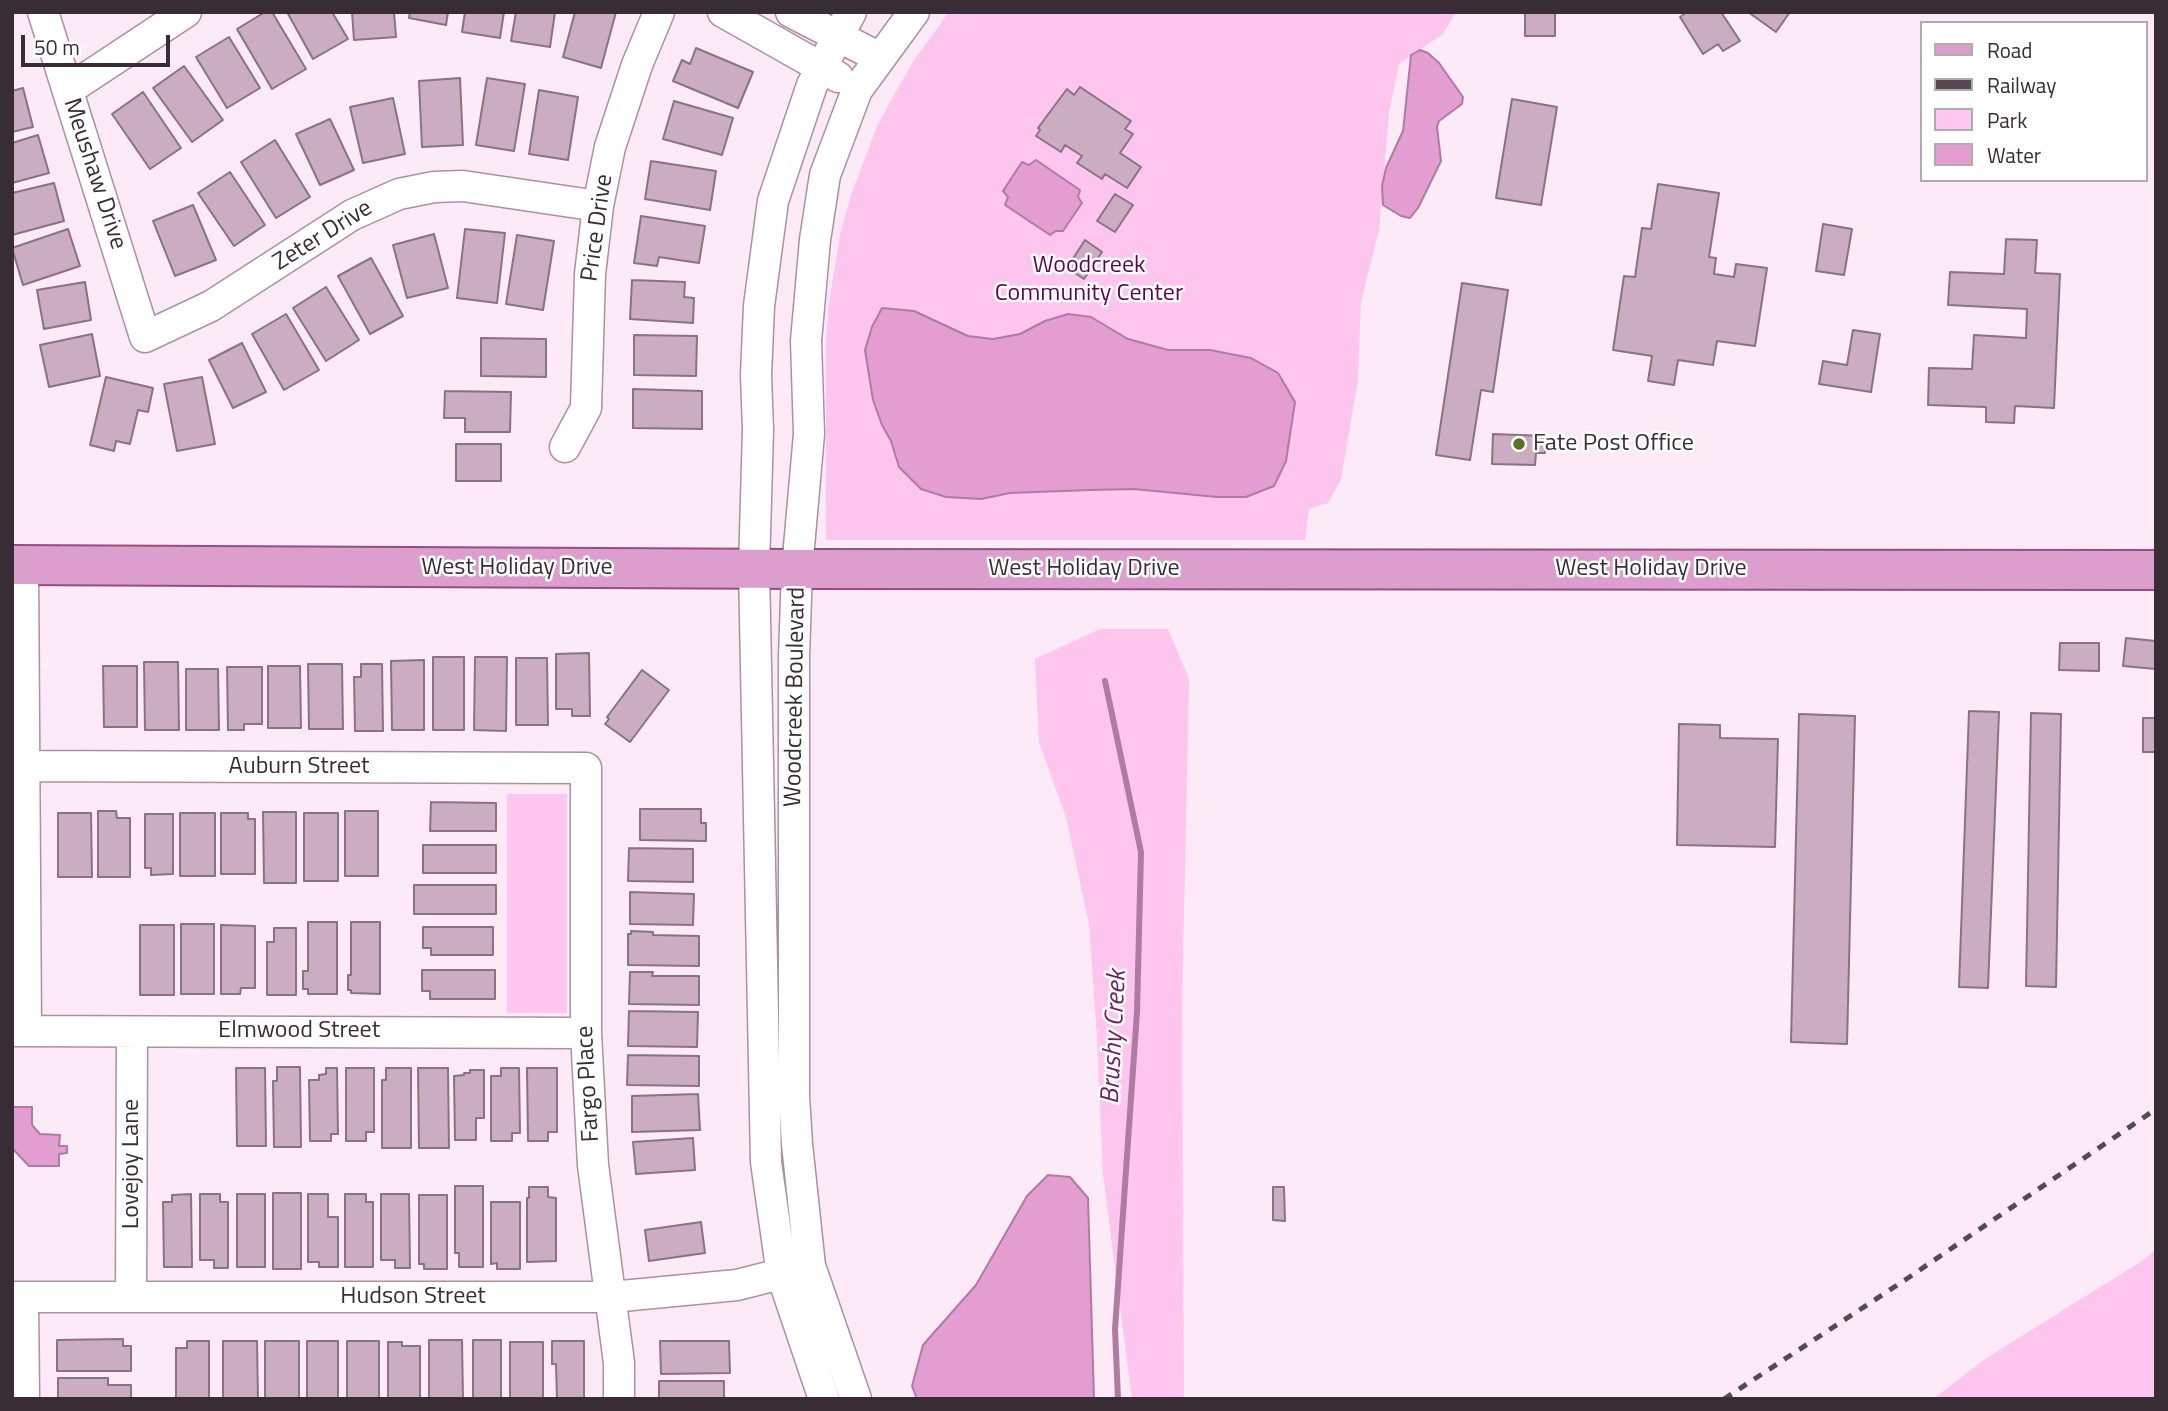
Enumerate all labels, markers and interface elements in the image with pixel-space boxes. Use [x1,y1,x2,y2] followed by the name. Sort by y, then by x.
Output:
[24,21,173,65] scale bar
[1920,21,2147,182] legend
[34,31,80,63] text: 50 m
[1987,34,2032,66] text: Road
[1987,69,2056,101] text: Railway
[56,95,132,253] street label: Meushaw Drive
[1987,104,2027,136] text: Park
[1987,139,2041,171] text: Water
[576,173,620,283] street label: Price Drive
[268,194,378,278] street label: Zeter Drive
[995,252,1183,308] park label: Woodcreek Community Center
[1533,430,1694,458] place label: Fate Post Office
[1511,436,1527,452] marker: Fate Post Office
[421,554,613,582] street label: West Holiday Drive
[988,555,1180,583] street label: West Holiday Drive
[1555,555,1747,583] street label: West Holiday Drive
[780,587,812,807] street label: Woodcreek Boulevard
[229,753,369,781] street label: Auburn Street
[1096,969,1134,1105] water label: Brushy Creek
[218,1017,380,1045] street label: Elmwood Street
[572,1025,606,1143] street label: Fargo Place
[118,1099,146,1229] street label: Lovejoy Lane
[340,1283,486,1311] street label: Hudson Street

